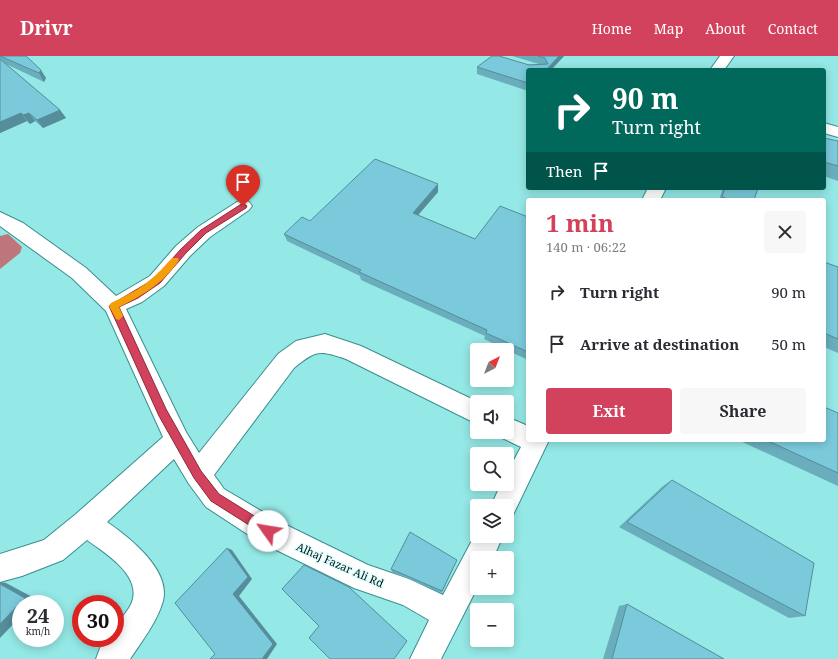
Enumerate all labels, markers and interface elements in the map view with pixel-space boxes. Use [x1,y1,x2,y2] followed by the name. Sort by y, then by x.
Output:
[20,15,73,41] text: Drivr
[592,19,632,38] text: Home
[654,19,683,38] text: Map
[705,19,746,38] text: About
[768,19,818,38] text: Contact
[612,79,679,117] text: 90 m
[546,84,598,136] icon: right
[612,115,701,139] text: Turn right
[590,160,612,182] icon: arrive
[546,161,582,181] text: Then
[226,165,260,206] pin
[232,171,254,193] icon: arrive
[546,206,614,239] text: 1 min
[764,211,806,253] button: close
[546,238,626,256] text: 140 m · 06:22
[546,281,568,303] icon: right
[580,282,659,302] text: Turn right
[771,282,806,302] text: 90 m
[546,333,568,355] icon: arrive
[580,334,739,354] text: Arrive at destination
[771,334,806,354] text: 50 m
[470,343,514,387] north arrow
[470,343,514,647] map controls
[546,388,672,434] button: Exit
[680,388,806,434] button: Share
[470,395,514,439] button: sound
[470,447,514,491] button: search
[470,499,514,543] button: layers
[247,510,289,552] position arrow
[294,539,386,591] street label: Alhaj Fazar Ali Rd
[470,551,514,595] button: +
[72,595,124,647] speed limit sign: 30
[27,602,49,629] text: 24
[470,603,514,647] button: −
[26,624,50,638] text: km/h

